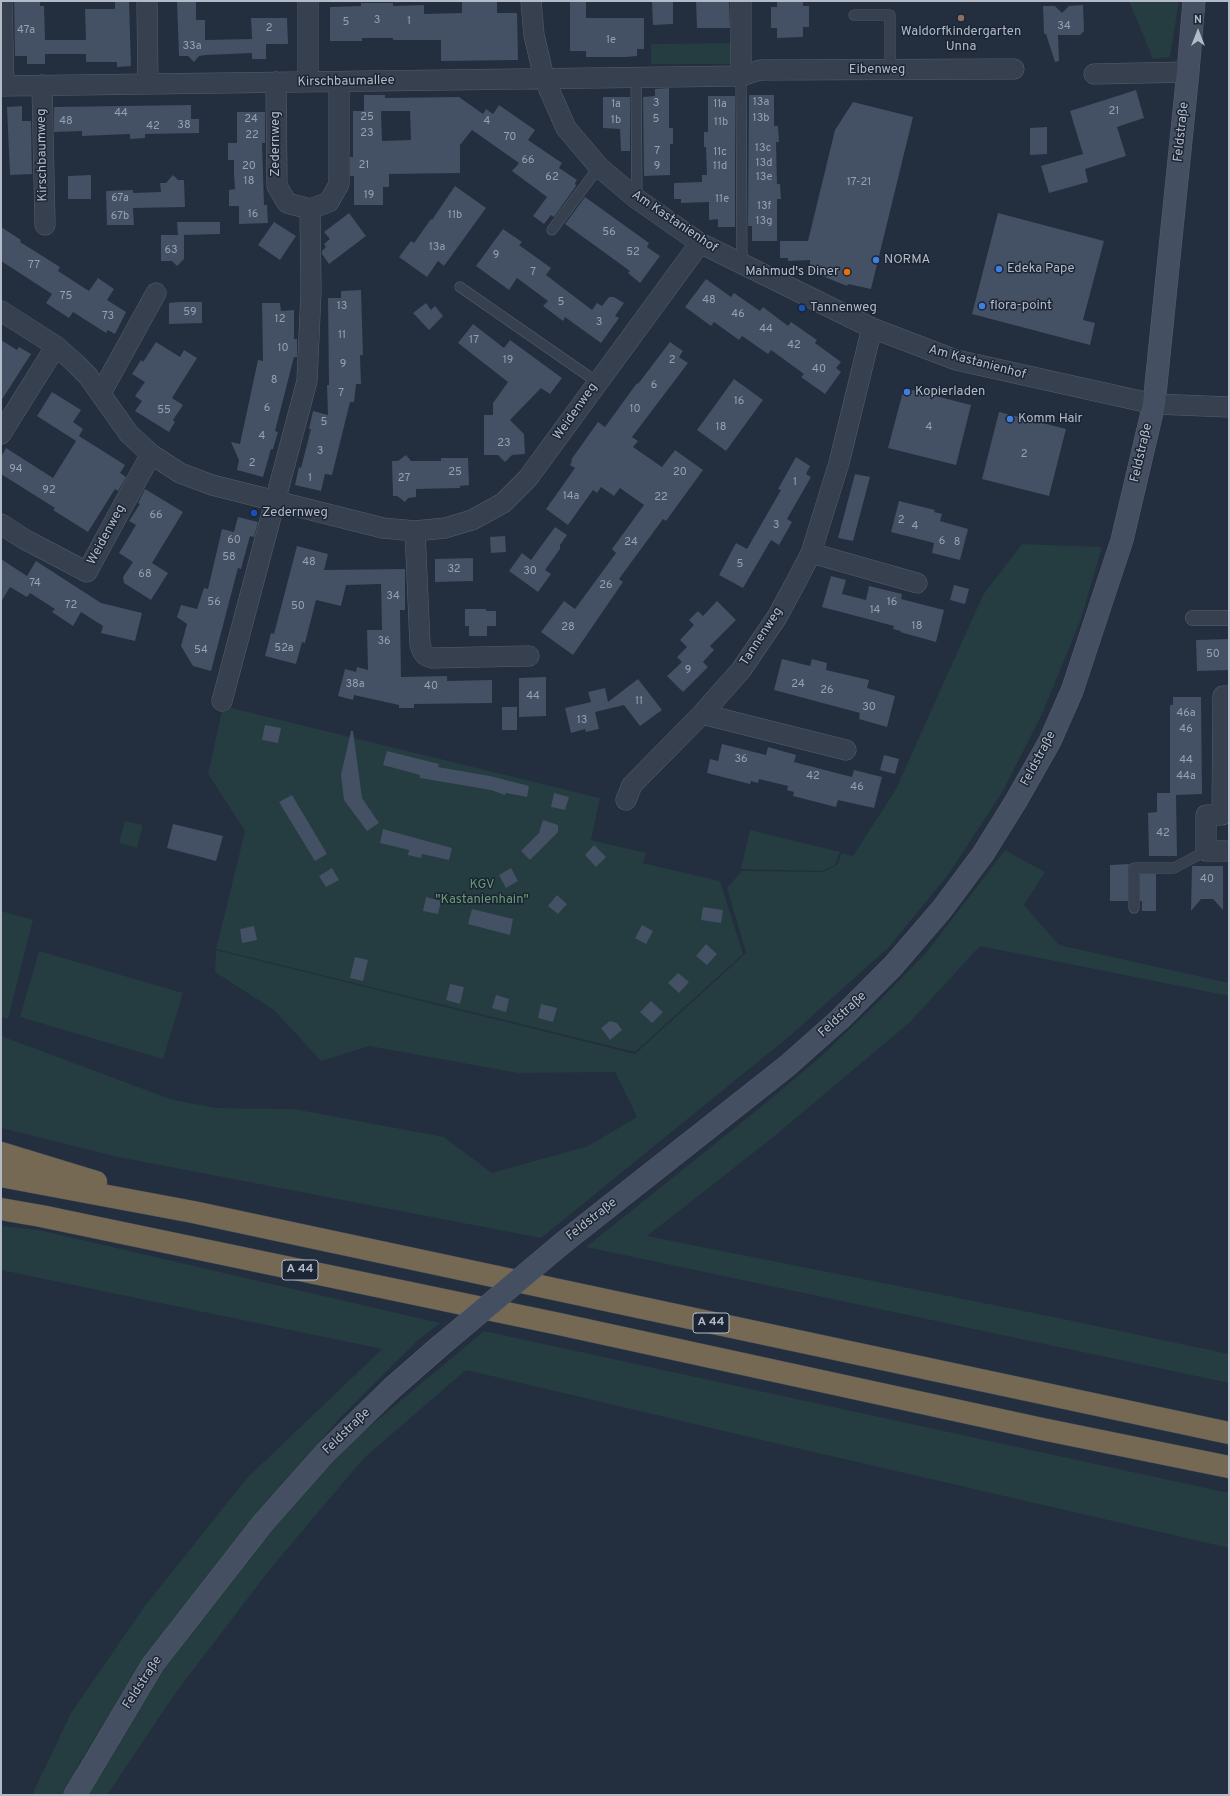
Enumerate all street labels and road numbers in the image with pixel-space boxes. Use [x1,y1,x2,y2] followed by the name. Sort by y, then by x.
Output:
[849,62,905,78] street label: Eibenweg
[297,73,395,91] street label: Kirschbaumallee
[1171,101,1193,163] street label: Feldstraße
[34,108,52,202] street label: Kirschbaumweg
[268,111,284,177] street label: Zedernweg
[628,188,720,256] street label: Am Kastanienhof
[927,343,1027,383] street label: Am Kastanienhof
[551,380,601,444] street label: Weidenweg
[1128,422,1156,484] street label: Feldstraße
[85,502,129,568] street label: Weidenweg
[737,605,787,669] street label: Tannenweg
[1018,729,1060,789] street label: Feldstraße
[816,989,870,1041] street label: Feldstraße
[564,1195,620,1245] street label: Feldstraße
[282,1260,318,1280] road number: A 44
[693,1313,729,1333] road number: A 44
[320,1406,374,1458] street label: Feldstraße
[120,1654,166,1712] street label: Feldstraße

